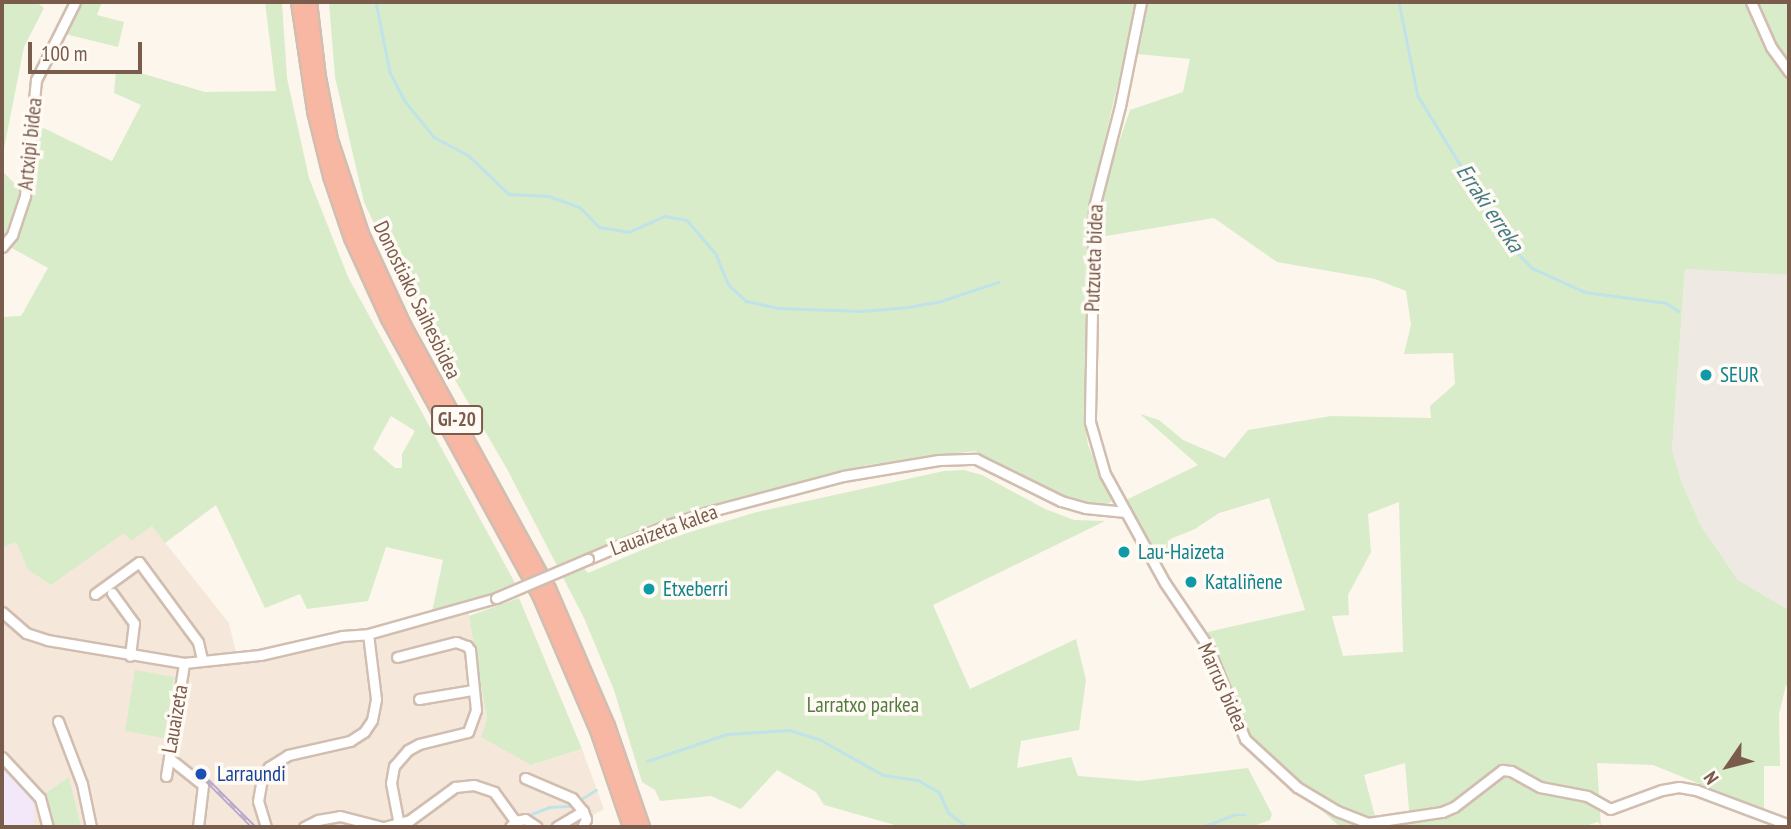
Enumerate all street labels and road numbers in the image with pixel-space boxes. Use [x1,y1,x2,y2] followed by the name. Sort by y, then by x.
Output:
[13,96,47,192] street label: Artxipi bidea
[1080,204,1108,312] street label: Putzueta bidea
[368,217,466,383] street label: Donostiako Saihesbidea
[431,404,483,436] road number: GI-20
[607,499,721,561] street label: Lauaizeta kalea
[1192,639,1254,735] street label: Marrus bidea
[157,683,193,755] street label: Lauaizeta

